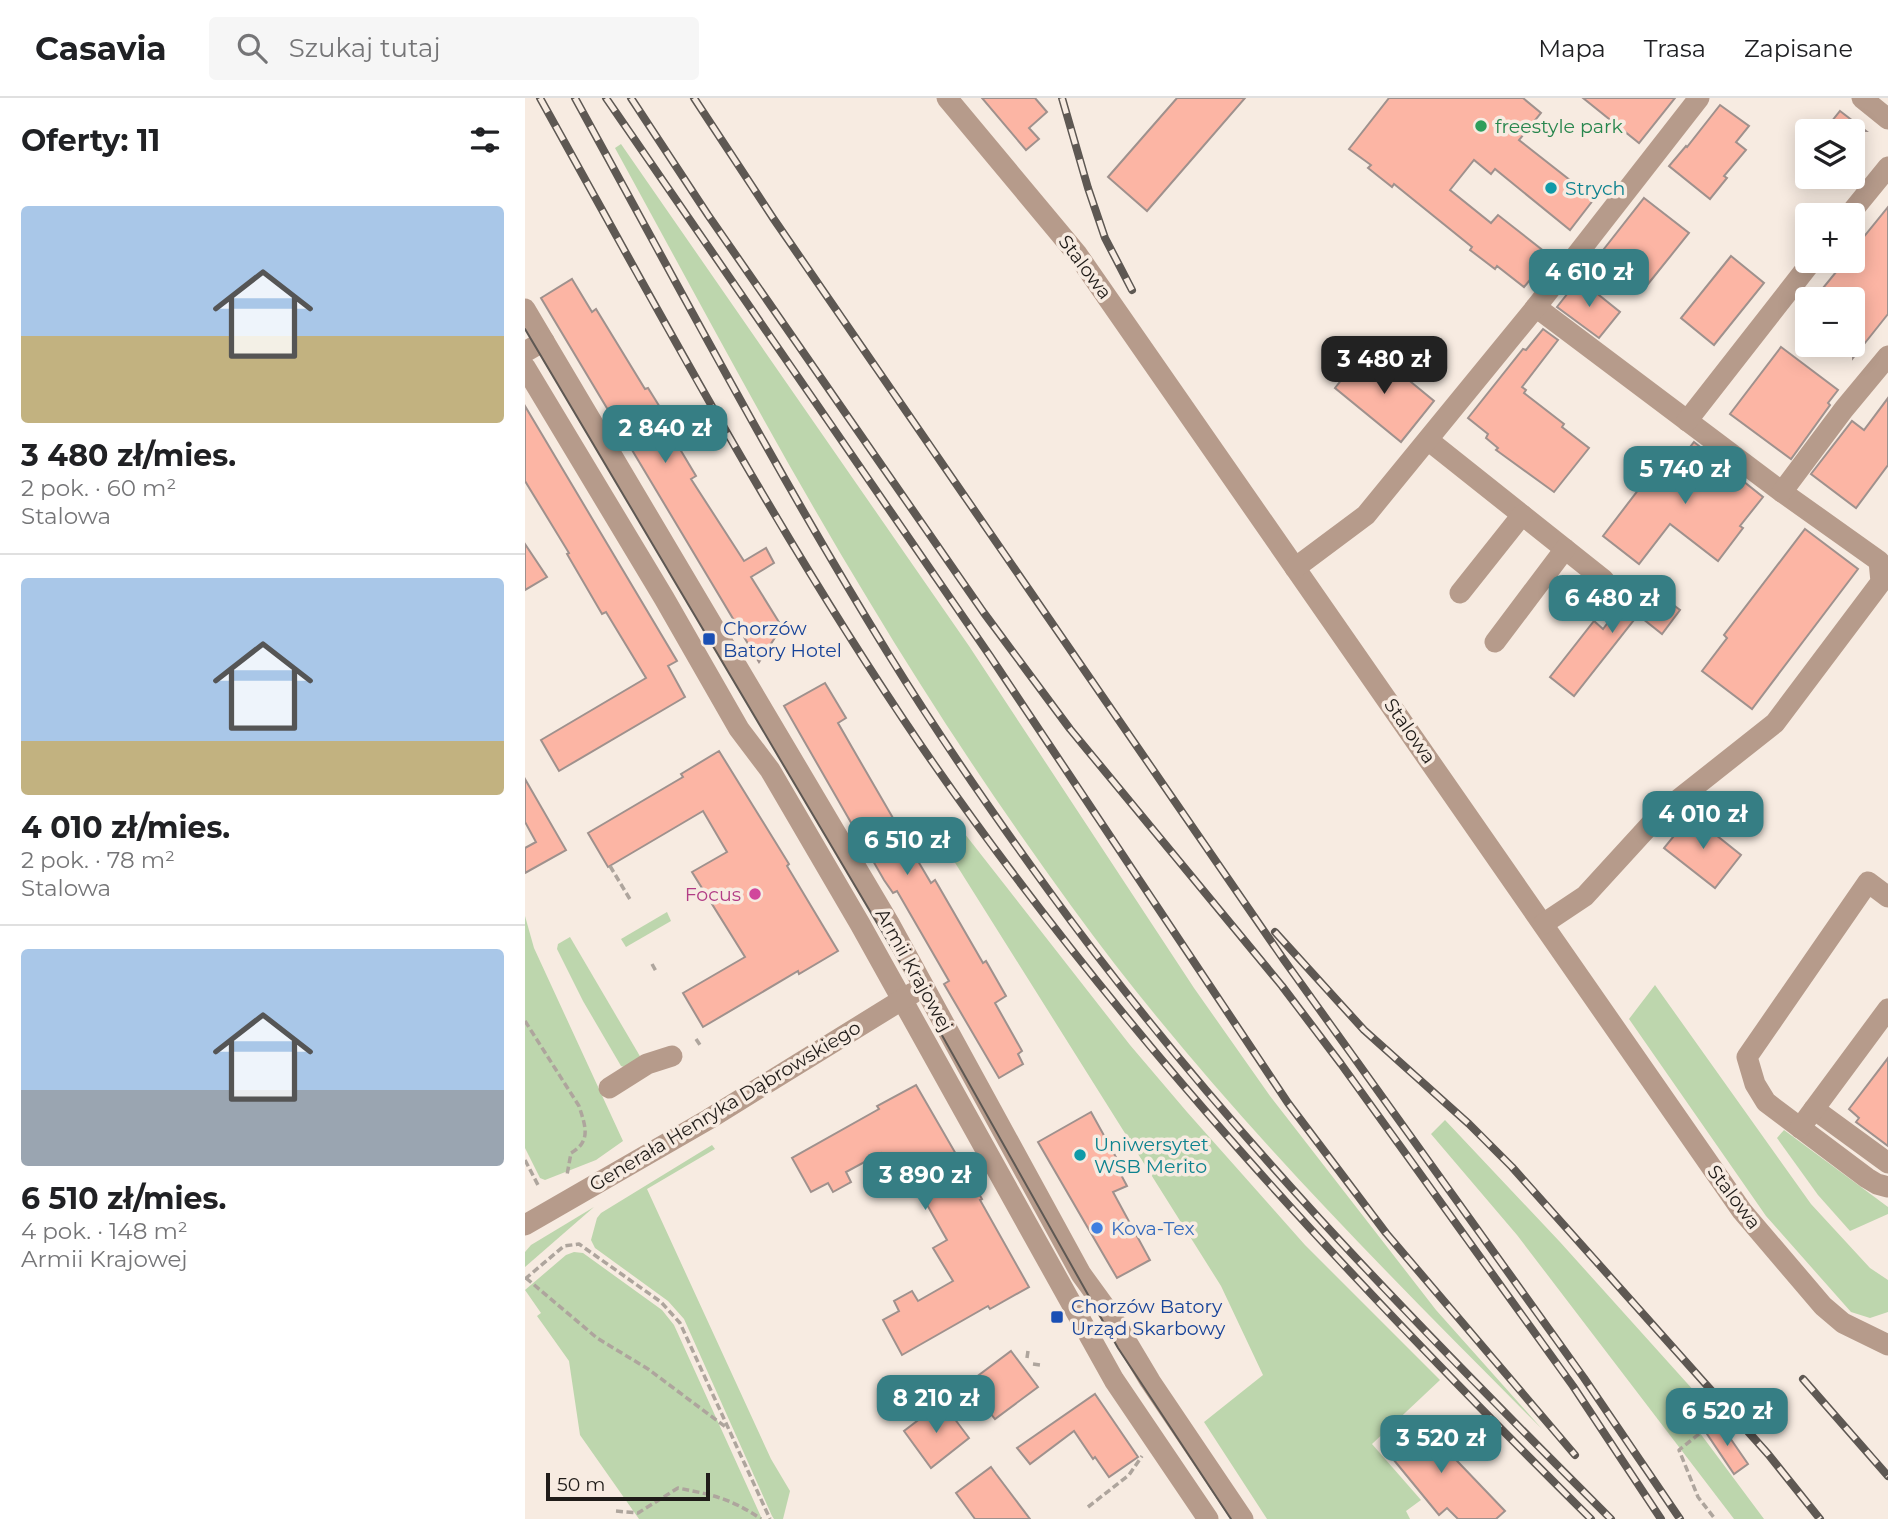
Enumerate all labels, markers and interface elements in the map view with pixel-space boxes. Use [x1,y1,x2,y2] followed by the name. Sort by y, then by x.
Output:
[209,17,699,80] search box
[35,28,167,68] text: Casavia
[233,29,271,67] icon: search
[289,32,441,64] text: Szukaj tutaj
[1538,34,1606,63] text: Mapa
[1644,34,1706,63] text: Trasa
[1744,34,1853,63] text: Zapisane
[1495,115,1623,138] place label: freestyle park
[1473,118,1489,134] marker: freestyle park
[1795,119,1865,357] map controls
[1795,119,1865,189] button: layers
[466,121,504,159] icon: filters
[21,122,160,159] text: Oferty: 11
[1565,177,1625,200] place label: Strych
[1543,180,1559,196] marker: Strych
[1795,203,1865,273] button: +
[1053,230,1117,304] street label: Stalowa
[1517,250,1661,309] pin: 4 610 zł
[200,251,326,377] icon: home
[1545,258,1633,286] text: 4 610 zł
[1795,287,1865,357] button: −
[1312,336,1456,396] pin: 3 480 zł
[1337,345,1431,373] text: 3 480 zł
[593,406,737,465] pin: 2 840 zł
[618,414,712,442] text: 2 840 zł
[21,437,236,474] text: 3 480 zł/mies.
[1613,446,1757,506] pin: 5 740 zł
[1640,455,1730,483] text: 5 740 zł
[21,474,176,502] text: 2 pok. · 60 m²
[21,502,111,530] text: Stalowa
[1540,575,1684,635] pin: 6 480 zł
[1565,584,1659,612] text: 6 480 zł
[723,617,842,662] place label: Chorzów Batory Hotel
[200,623,326,749] icon: home
[701,631,717,647] marker: Chorzów Batory Hotel
[1379,694,1441,768] street label: Stalowa
[1631,792,1775,851] pin: 4 010 zł
[1658,800,1748,828] text: 4 010 zł
[21,809,230,846] text: 4 010 zł/mies.
[835,818,979,877] pin: 6 510 zł
[864,826,950,854] text: 6 510 zł
[21,846,175,874] text: 2 pok. · 78 m²
[21,874,111,902] text: Stalowa
[685,883,741,906] place label: Focus
[747,886,763,902] marker: Focus
[871,904,957,1036] street label: Armii Krajowej
[200,994,326,1120] icon: home
[585,1016,865,1196] street label: Generała Henryka Dąbrowskiego
[1094,1133,1209,1178] place label: Uniwersytet WSB Merito
[1072,1147,1088,1163] marker: Uniwersytet WSB Merito
[853,1152,997,1212] pin: 3 890 zł
[1702,1160,1766,1234] street label: Stalowa
[879,1161,971,1189] text: 3 890 zł
[21,1180,226,1217] text: 6 510 zł/mies.
[21,1217,188,1245] text: 4 pok. · 148 m²
[1111,1217,1195,1240] place label: Kova-Tex
[1089,1220,1105,1236] marker: Kova-Tex
[21,1245,188,1273] text: Armii Krajowej
[1071,1295,1226,1340] place label: Chorzów Batory Urząd Skarbowy
[1049,1309,1065,1325] marker: Chorzów Batory Urząd Skarbowy
[864,1376,1008,1435] pin: 8 210 zł
[893,1384,979,1412] text: 8 210 zł
[1655,1388,1799,1448] pin: 6 520 zł
[1682,1397,1772,1425] text: 6 520 zł
[1369,1416,1513,1475] pin: 3 520 zł
[1396,1424,1486,1452] text: 3 520 zł
[546,1470,711,1502] scale bar
[557,1473,605,1496] text: 50 m

